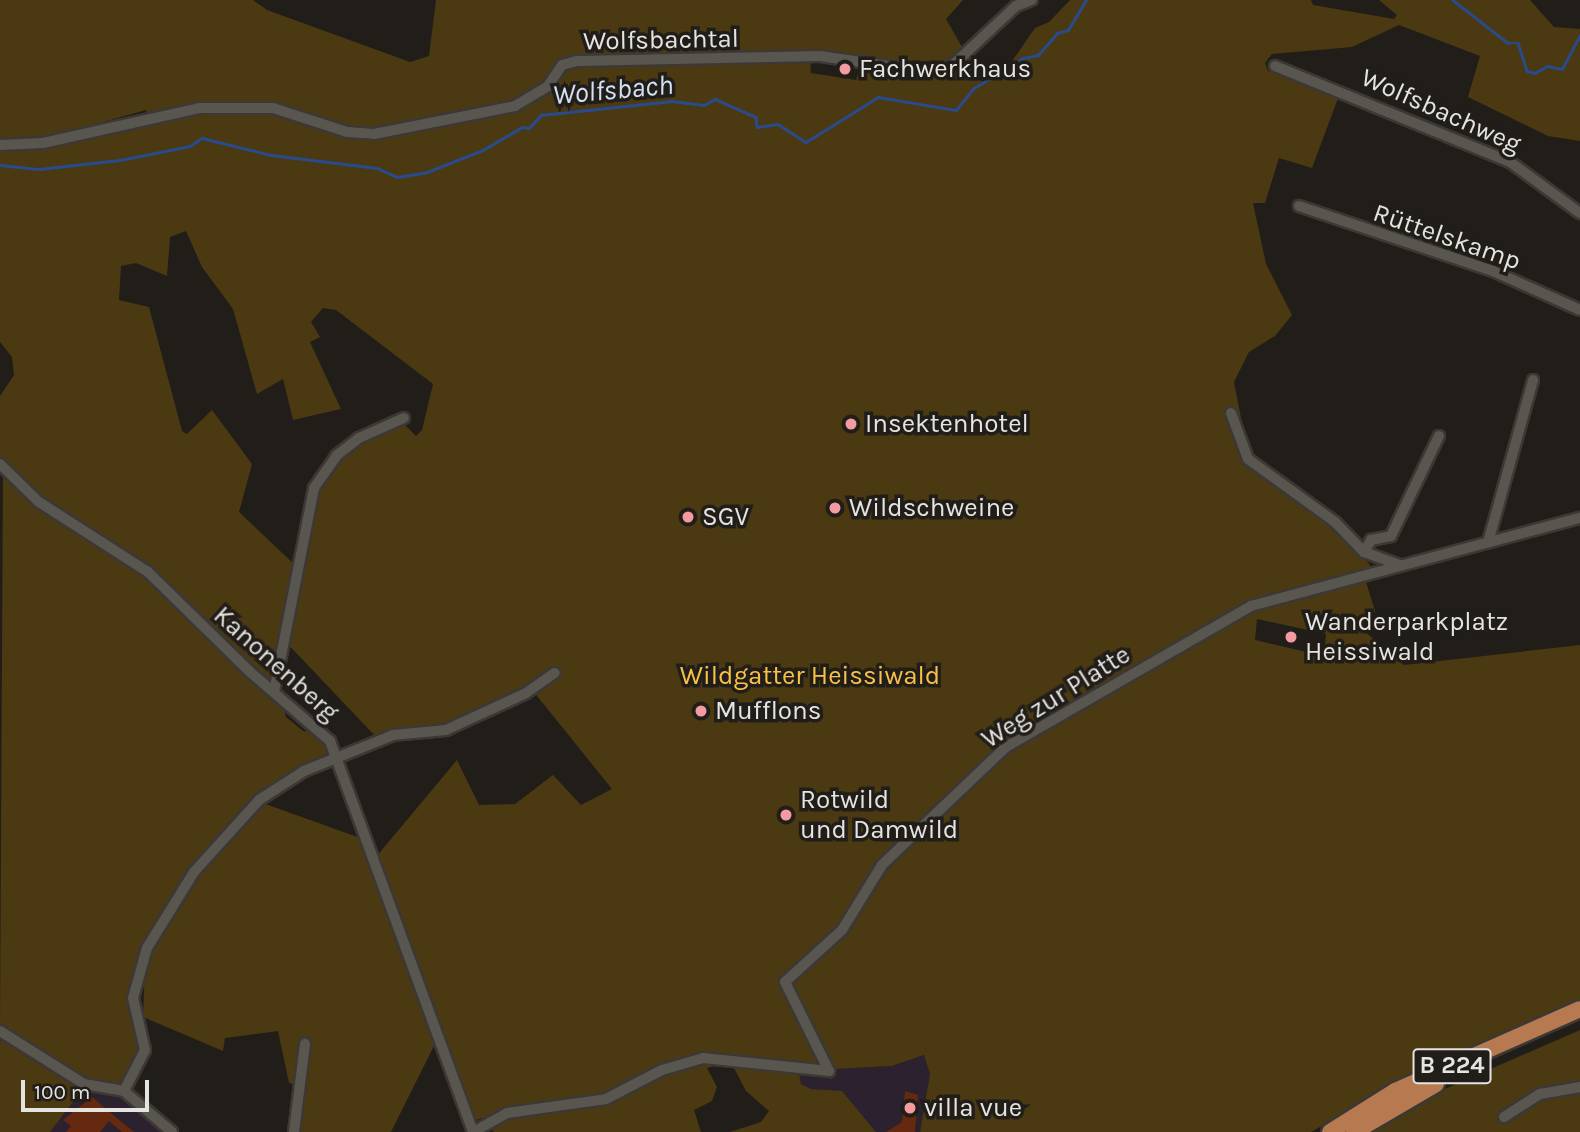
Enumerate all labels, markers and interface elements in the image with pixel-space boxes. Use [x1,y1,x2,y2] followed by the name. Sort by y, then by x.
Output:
[583,23,739,57] street label: Wolfsbachtal
[859,53,1031,85] place label: Fachwerkhaus
[837,61,853,77] marker: Fachwerkhaus
[1356,62,1526,160] street label: Wolfsbachweg
[551,68,675,112] water label: Wolfsbach
[1369,197,1525,277] street label: Rüttelskamp
[865,408,1029,440] place label: Insektenhotel
[843,416,859,432] marker: Insektenhotel
[849,492,1014,524] place label: Wildschweine
[827,500,843,516] marker: Wildschweine
[702,501,749,533] place label: SGV
[680,509,696,525] marker: SGV
[207,600,345,728] street label: Kanonenberg
[1305,606,1508,668] place label: Wanderparkplatz Heissiwald
[1283,629,1299,645] marker: Wanderparkplatz Heissiwald
[976,639,1136,755] street label: Weg zur Platte
[680,660,940,692] park label: Wildgatter Heissiwald
[715,695,821,727] place label: Mufflons
[693,703,709,719] marker: Mufflons
[800,784,958,846] place label: Rotwild und Damwild
[778,807,794,823] marker: Rotwild und Damwild
[1412,1046,1492,1086] road number: B 224
[24,1066,152,1110] scale bar
[34,1080,91,1104] text: 100 m
[924,1092,1022,1124] place label: villa vue
[902,1100,918,1116] marker: villa vue

